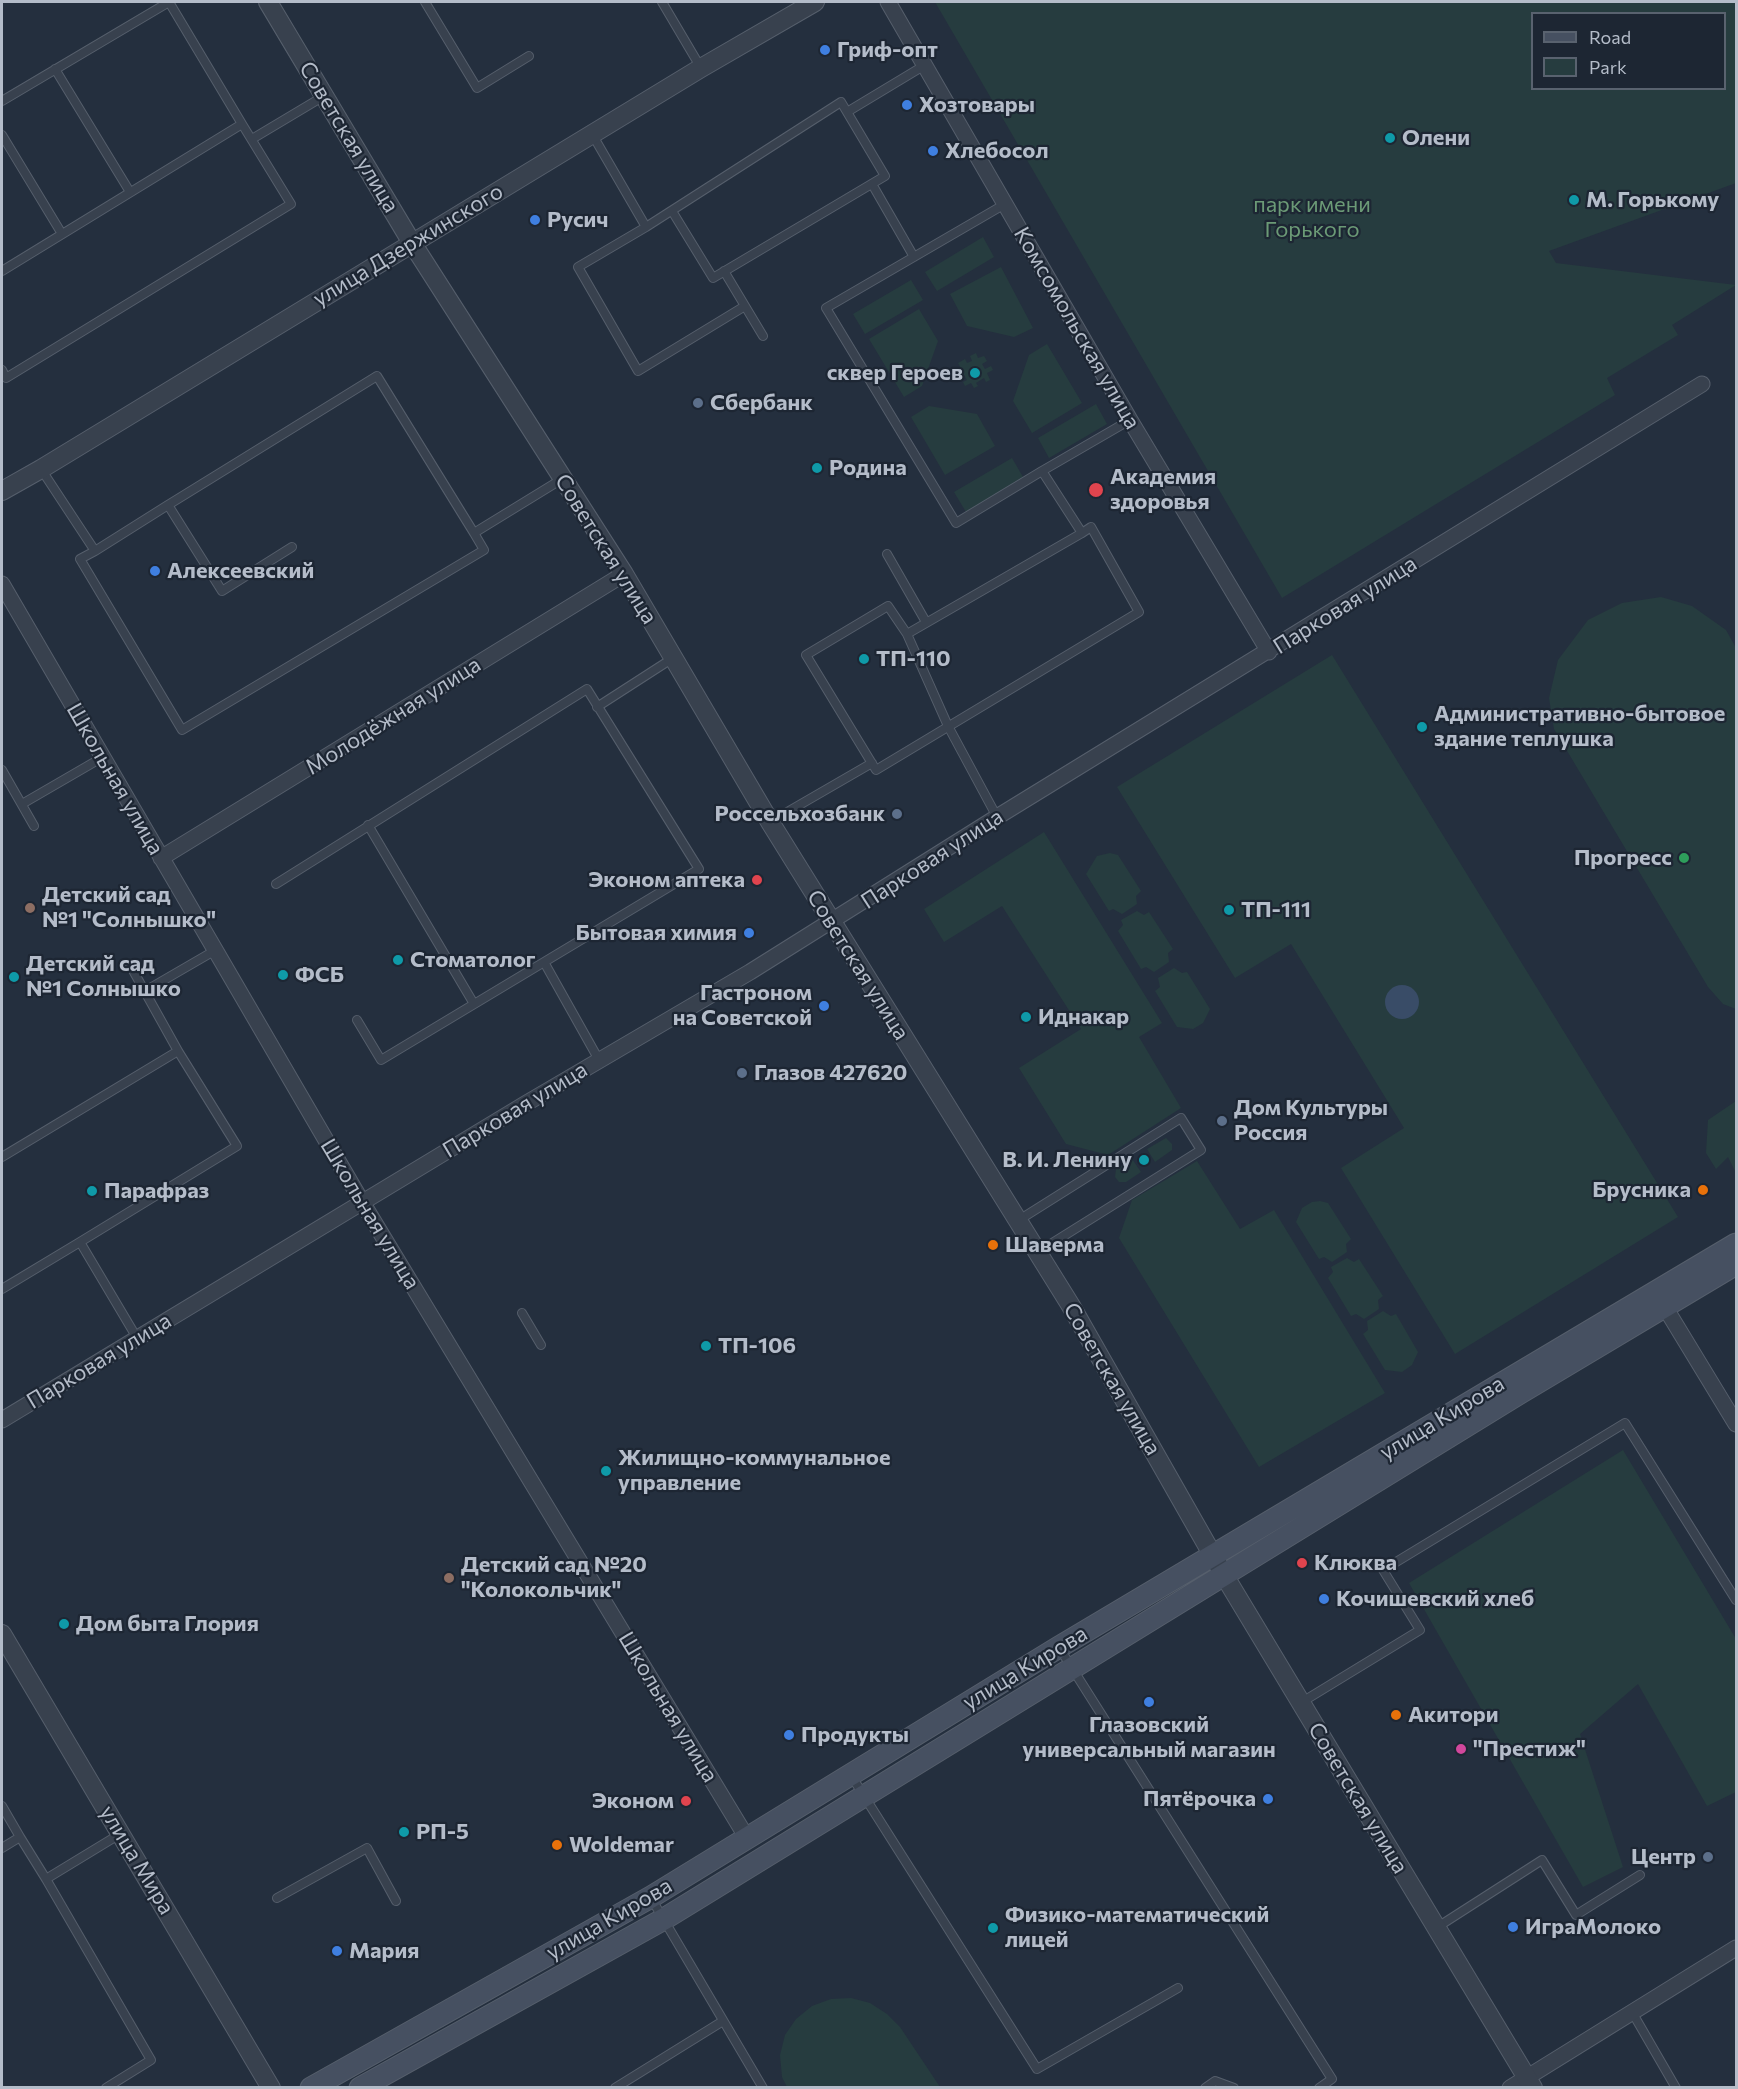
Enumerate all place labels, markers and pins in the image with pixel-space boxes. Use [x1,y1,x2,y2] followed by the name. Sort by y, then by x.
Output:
[837,37,938,63] place label: Гриф-опт
[818,43,832,57] marker: Гриф-опт
[919,92,1035,118] place label: Хозтовары
[900,98,914,112] marker: Хозтовары
[1402,125,1470,151] place label: Олени
[1383,131,1397,145] marker: Олени
[945,138,1049,164] place label: Хлебосол
[926,144,940,158] marker: Хлебосол
[1586,187,1719,213] place label: М. Горькому
[1567,193,1581,207] marker: М. Горькому
[547,207,609,233] place label: Русич
[528,213,542,227] marker: Русич
[827,360,963,386] place label: сквер Героев
[968,366,982,380] marker: сквер Героев
[710,390,813,416] place label: Сбербанк
[691,396,705,410] marker: Сбербанк
[829,455,907,481] place label: Родина
[810,461,824,475] marker: Родина
[1110,464,1216,516] place label: Академия здоровья
[1087,481,1105,499] marker: Академия здоровья
[167,558,314,584] place label: Алексеевский
[148,564,162,578] marker: Алексеевский
[876,646,951,672] place label: ТП-110
[857,652,871,666] marker: ТП-110
[1434,701,1725,752] place label: Административно-бытовое здание теплушка
[1415,720,1429,734] marker: Административно-бытовое здание теплушка
[714,801,885,827] place label: Россельхозбанк
[890,807,904,821] marker: Россельхозбанк
[1574,845,1672,871] place label: Прогресс
[1677,851,1691,865] marker: Прогресс
[588,867,745,893] place label: Эконом аптека
[750,873,764,887] marker: Эконом аптека
[42,882,216,933] place label: Детский сад №1 "Солнышко"
[1241,897,1311,923] place label: ТП-111
[23,901,37,915] marker: Детский сад №1 "Солнышко"
[1222,903,1236,917] marker: ТП-111
[575,920,737,946] place label: Бытовая химия
[742,926,756,940] marker: Бытовая химия
[410,947,536,973] place label: Стоматолог
[26,951,181,1002] place label: Детский сад №1 Солнышко
[391,953,405,967] marker: Стоматолог
[295,962,344,988] place label: ФСБ
[276,968,290,982] marker: ФСБ
[7,970,21,984] marker: Детский сад №1 Солнышко
[673,980,812,1032] place label: Гастроном на Советской
[817,999,831,1013] marker: Гастроном на Советской
[1038,1004,1129,1030] place label: Иднакар
[1019,1010,1033,1024] marker: Иднакар
[754,1060,907,1086] place label: Глазов 427620
[735,1066,749,1080] marker: Глазов 427620
[1234,1095,1388,1146] place label: Дом Культуры Россия
[1215,1114,1229,1128] marker: Дом Культуры Россия
[1002,1147,1132,1173] place label: В. И. Ленину
[1137,1153,1151,1167] marker: В. И. Ленину
[1592,1177,1691,1203] place label: Брусника
[104,1178,209,1204] place label: Парафраз
[1696,1183,1710,1197] marker: Брусника
[85,1184,99,1198] marker: Парафраз
[1005,1232,1104,1258] place label: Шаверма
[986,1238,1000,1252] marker: Шаверма
[718,1333,796,1359] place label: ТП-106
[699,1339,713,1353] marker: ТП-106
[618,1445,890,1496] place label: Жилищно-коммунальное управление
[599,1464,613,1478] marker: Жилищно-коммунальное управление
[1314,1550,1397,1576] place label: Клюква
[461,1552,647,1604] place label: Детский сад №20 "Колокольчик"
[1295,1556,1309,1570] marker: Клюква
[442,1571,456,1585] marker: Детский сад №20 "Колокольчик"
[1336,1586,1534,1612] place label: Кочишевский хлеб
[1317,1592,1331,1606] marker: Кочишевский хлеб
[76,1611,259,1637] place label: Дом быта Глория
[57,1617,71,1631] marker: Дом быта Глория
[1142,1695,1156,1709] marker: Глазовский универсальный магазин
[1408,1702,1499,1728] place label: Акитори
[1389,1708,1403,1722] marker: Акитори
[1022,1712,1276,1764] place label: Глазовский универсальный магазин
[801,1722,909,1748] place label: Продукты
[782,1728,796,1742] marker: Продукты
[1473,1736,1586,1762] place label: "Престиж"
[1454,1742,1468,1756] marker: "Престиж"
[1143,1786,1256,1812] place label: Пятёрочка
[592,1788,674,1814] place label: Эконом
[1261,1792,1275,1806] marker: Пятёрочка
[679,1794,693,1808] marker: Эконом
[416,1819,469,1845] place label: РП-5
[397,1825,411,1839] marker: РП-5
[569,1832,674,1858] place label: Woldemar
[550,1838,564,1852] marker: Woldemar
[1631,1844,1696,1870] place label: Центр
[1701,1850,1715,1864] marker: Центр
[1005,1902,1269,1954] place label: Физико-математический лицей
[1525,1914,1661,1940] place label: ИграМолоко
[1506,1920,1520,1934] marker: ИграМолоко
[986,1921,1000,1935] marker: Физико-математический лицей
[349,1938,419,1964] place label: Мария
[330,1944,344,1958] marker: Мария

